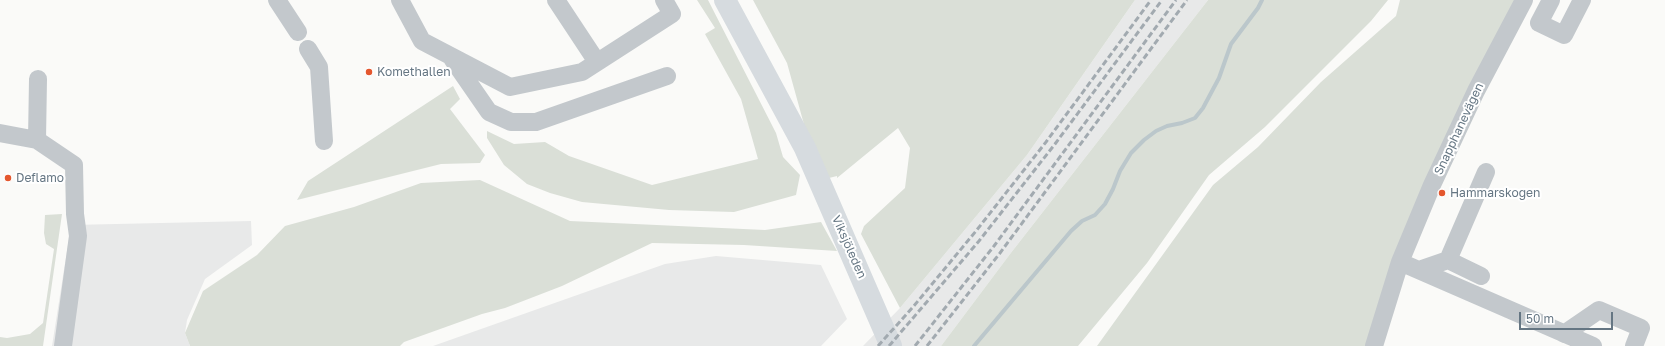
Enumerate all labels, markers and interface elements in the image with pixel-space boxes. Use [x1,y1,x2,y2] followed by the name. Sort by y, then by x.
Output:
[377,65,451,79] place label: Komethallen
[364,67,374,77] marker: Komethallen
[1431,81,1487,177] street label: Snapphanevägen
[16,171,64,185] place label: Deflamo
[3,173,13,183] marker: Deflamo
[1450,186,1540,200] place label: Hammarskogen
[1437,188,1447,198] marker: Hammarskogen
[829,213,869,281] street label: Viksjöleden
[1521,304,1615,330] scale bar
[1526,311,1554,326] text: 50 m

